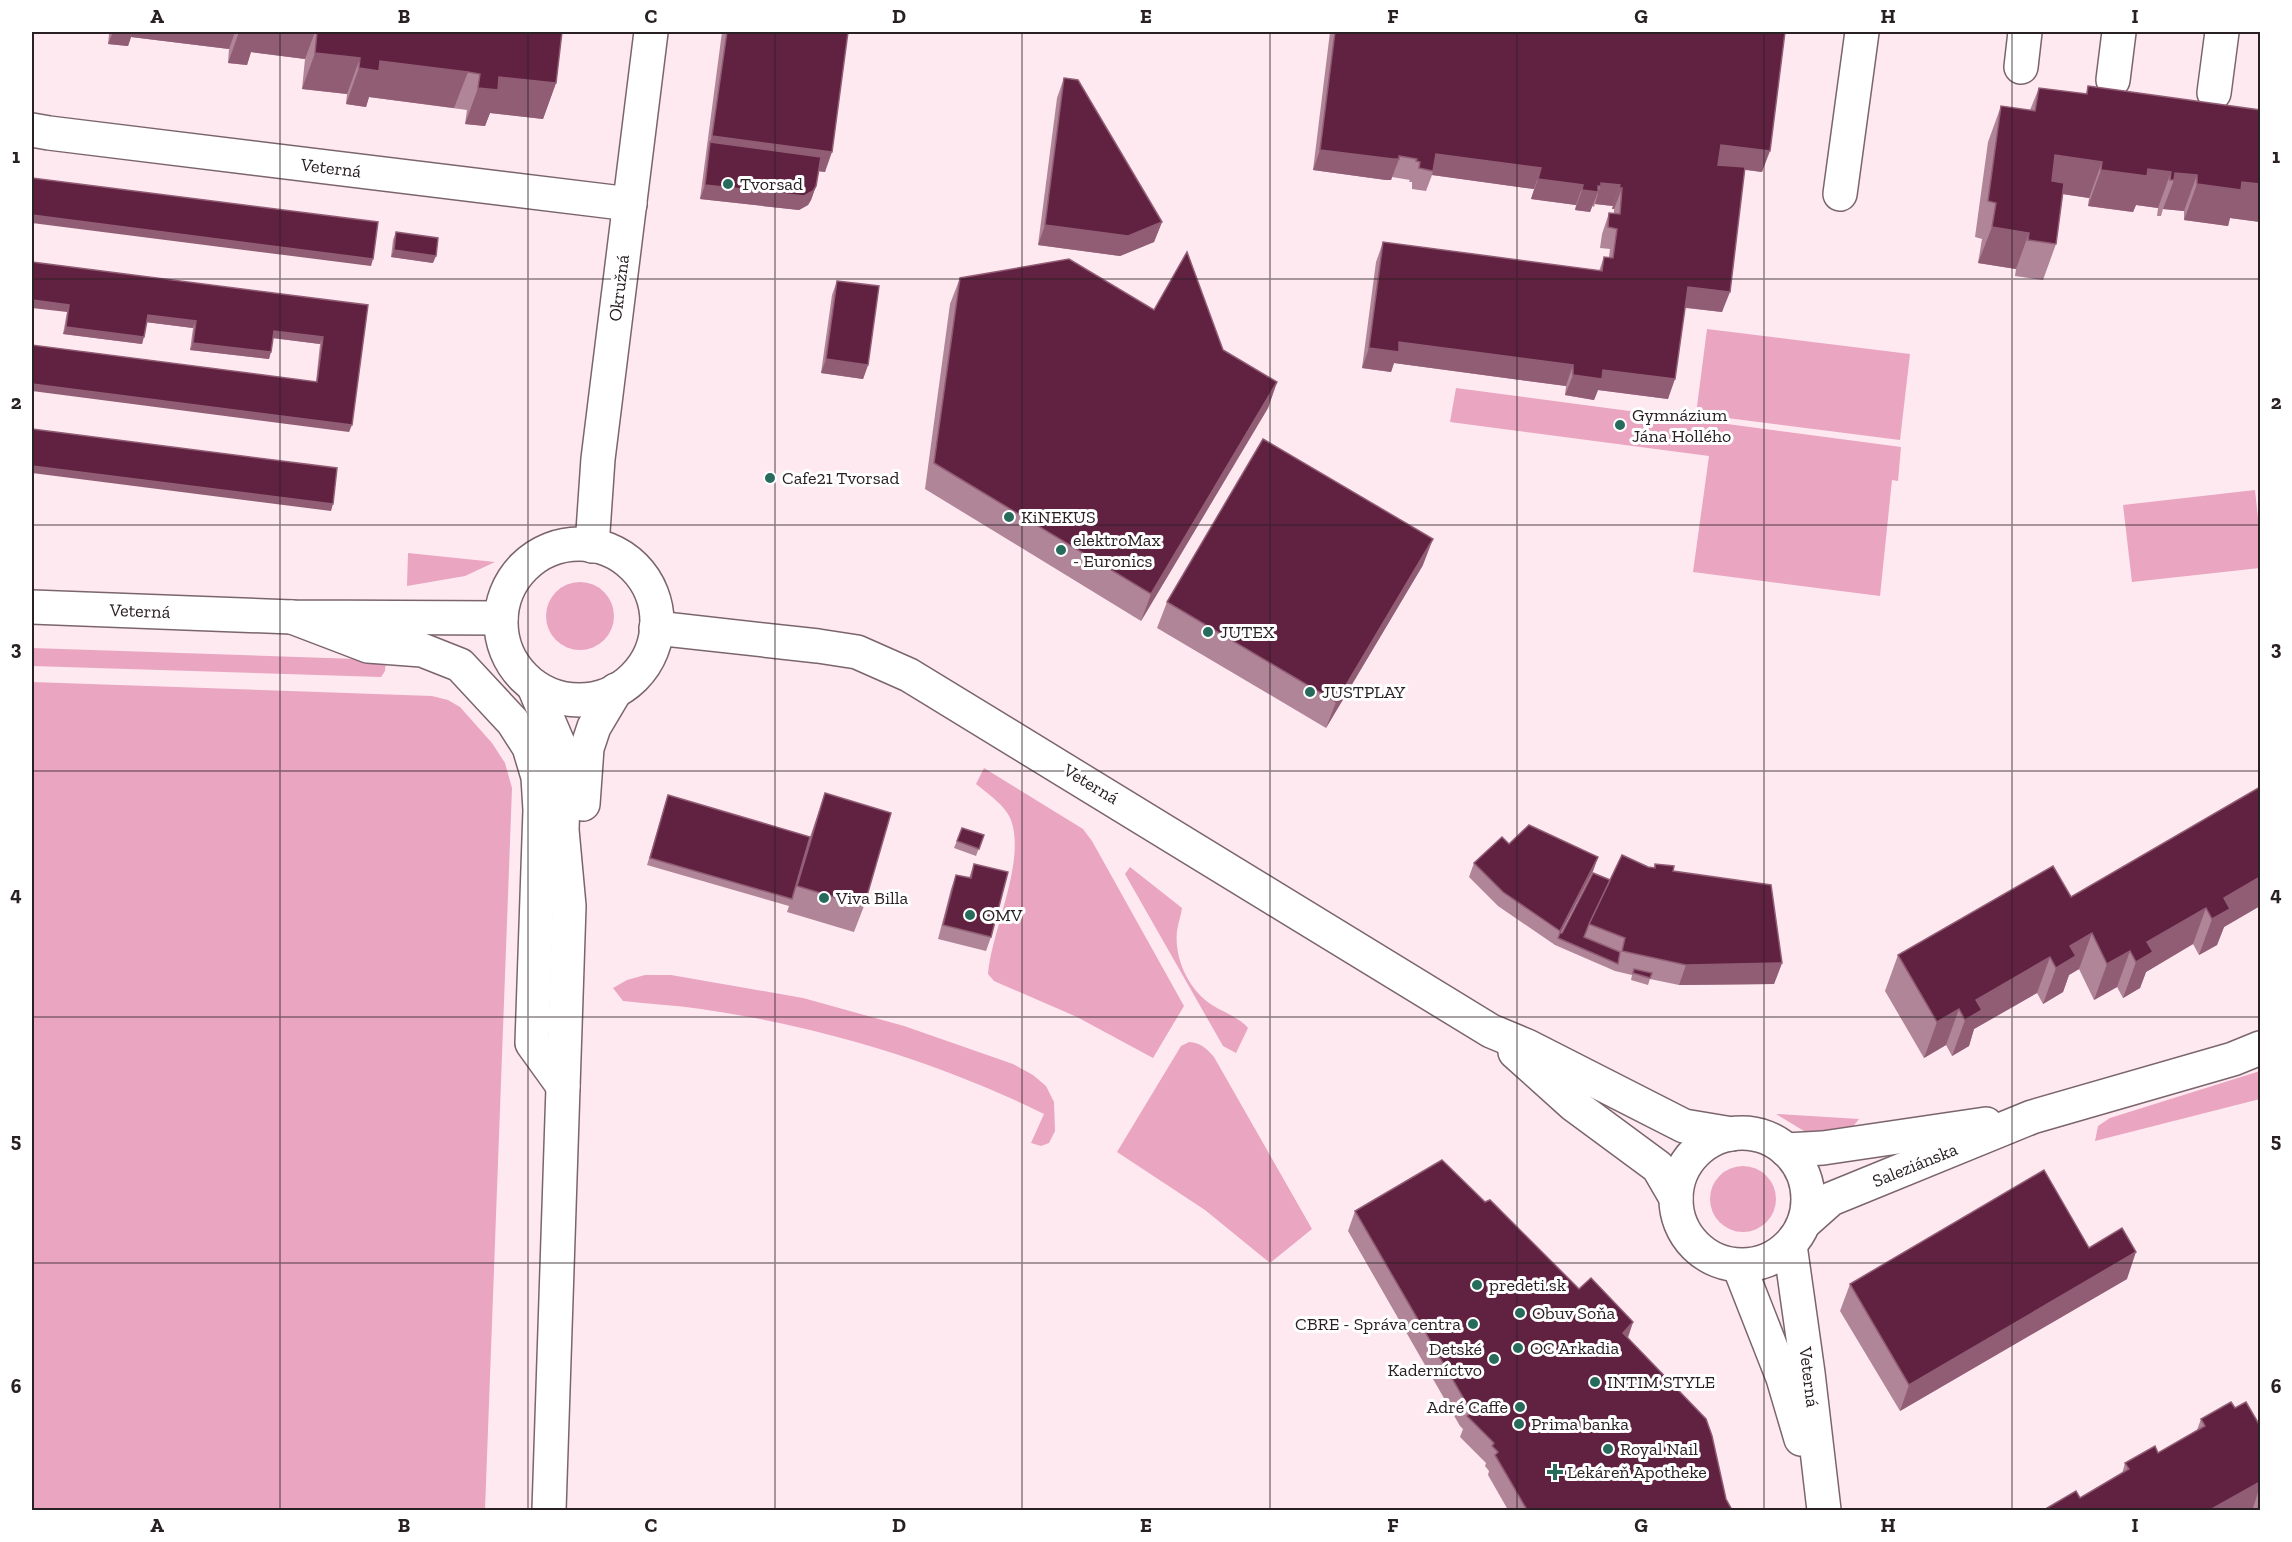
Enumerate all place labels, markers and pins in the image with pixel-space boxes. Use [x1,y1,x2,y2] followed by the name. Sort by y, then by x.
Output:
[740,173,803,195] place label: Tvorsad
[721,177,735,191] marker: Tvorsad
[1632,404,1731,447] place label: Gymnázium Jána Hollého
[1613,418,1627,432] marker: Gymnázium Jána Hollého
[782,467,899,489] place label: Cafe21 Tvorsad
[763,471,777,485] marker: Cafe21 Tvorsad
[1021,506,1096,528] place label: KiNEKUS
[1002,510,1016,524] marker: KiNEKUS
[1073,529,1161,572] place label: elektroMax - Euronics
[1054,543,1068,557] marker: elektroMax - Euronics
[1220,621,1275,643] place label: JUTEX
[1201,625,1215,639] marker: JUTEX
[1322,681,1405,703] place label: JUSTPLAY
[1303,685,1317,699] marker: JUSTPLAY
[835,887,909,909] place label: Viva Billa
[817,891,831,905] marker: Viva Billa
[982,904,1023,926] place label: OMV
[963,908,977,922] marker: OMV
[1489,1274,1567,1296] place label: predeti.sk
[1470,1278,1484,1292] marker: predeti.sk
[1532,1302,1615,1324] place label: Obuv Soňa
[1513,1306,1527,1320] marker: Obuv Soňa
[1295,1313,1461,1335] place label: CBRE - Správa centra
[1466,1317,1480,1331] marker: CBRE - Správa centra
[1530,1337,1619,1359] place label: OC Arkadia
[1387,1338,1482,1381] place label: Detské Kaderníctvo
[1511,1341,1525,1355] marker: OC Arkadia
[1487,1352,1501,1366] marker: Detské Kaderníctvo
[1607,1371,1715,1393] place label: INTIM STYLE
[1588,1375,1602,1389] marker: INTIM STYLE
[1427,1396,1508,1418] place label: Adré Caffe
[1513,1400,1527,1414] marker: Adré Caffe
[1531,1413,1629,1435] place label: Prima banka
[1512,1417,1526,1431] marker: Prima banka
[1620,1438,1698,1460] place label: Royal Nail
[1601,1442,1615,1456] marker: Royal Nail
[1567,1461,1707,1483] place label: Lekáreň Apotheke
[1548,1465,1562,1479] marker: Lekáreň Apotheke

